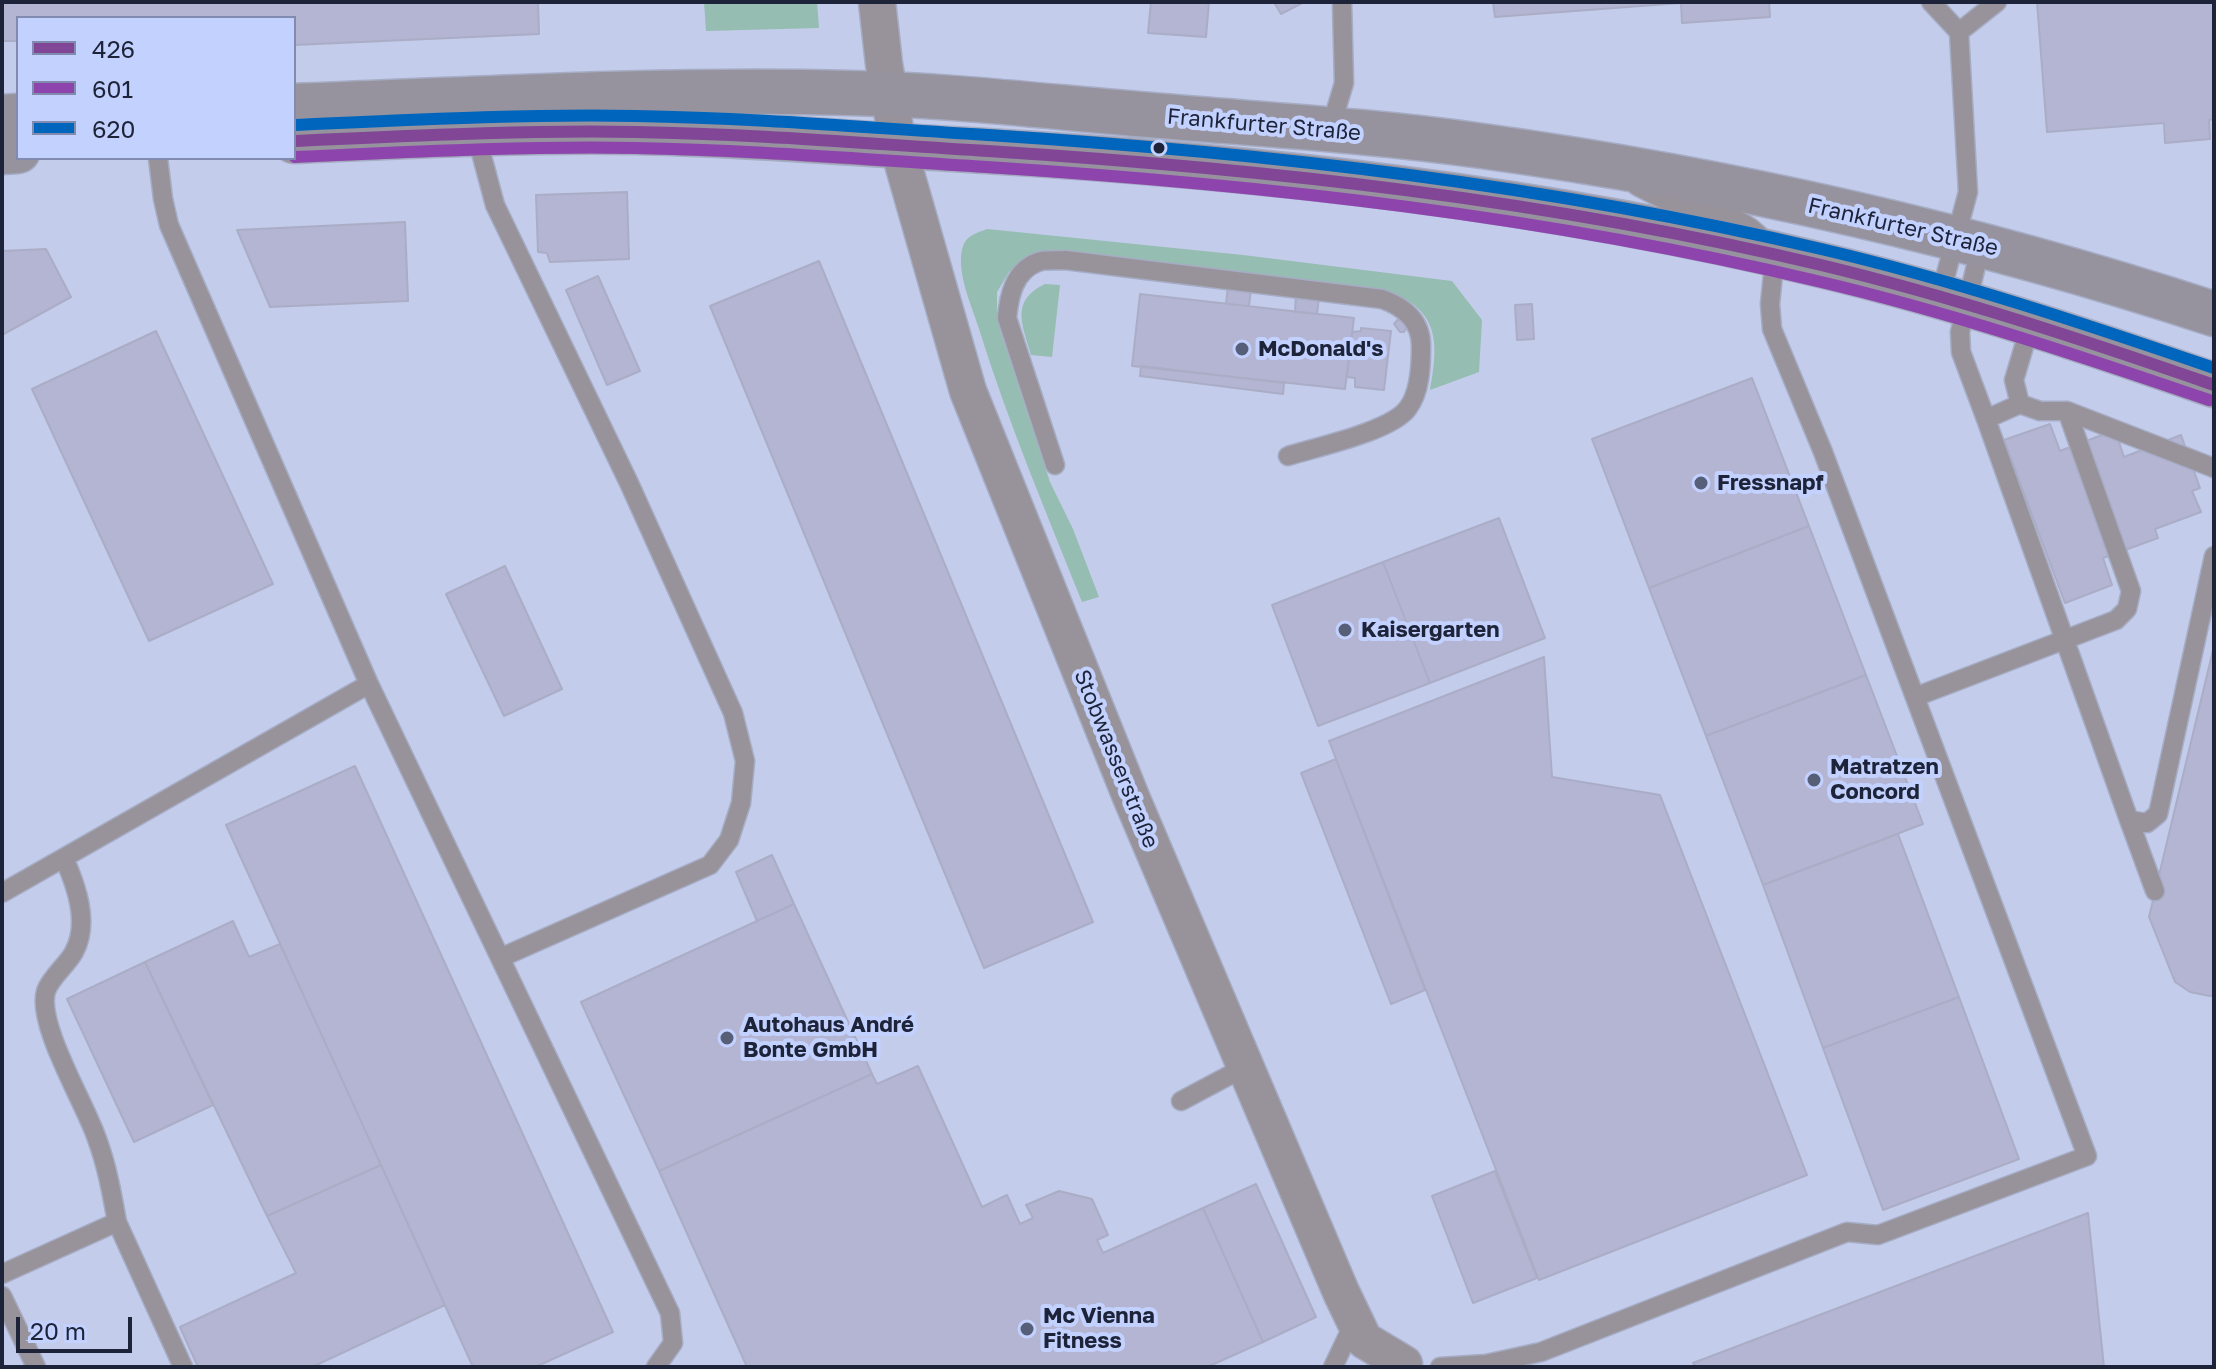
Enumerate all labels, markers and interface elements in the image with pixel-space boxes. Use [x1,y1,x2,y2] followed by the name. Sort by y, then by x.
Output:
[16,16,296,160] legend
[92,34,135,63] text: 426
[92,74,133,103] text: 601
[1166,103,1362,147] street label: Frankfurter Straße
[92,114,135,143] text: 620
[1151,140,1167,156] unlabelled marker
[1805,192,2001,262] street label: Frankfurter Straße
[1258,336,1384,362] place label: McDonald's
[1233,340,1251,358] marker: McDonald's
[1717,470,1823,496] place label: Fressnapf
[1692,474,1710,492] marker: Fressnapf
[1361,617,1499,643] place label: Kaisergarten
[1336,621,1354,639] marker: Kaisergarten
[1068,666,1164,852] street label: Stobwasserstraße
[1830,754,1939,806] place label: Matratzen Concord
[1805,771,1823,789] marker: Matratzen Concord
[743,1012,914,1064] place label: Autohaus André Bonte GmbH
[718,1029,736,1047] marker: Autohaus André Bonte GmbH
[20,1301,136,1351] scale bar
[1043,1303,1155,1354] place label: Mc Vienna Fitness
[30,1316,86,1345] text: 20 m
[1018,1320,1036,1338] marker: Mc Vienna Fitness

